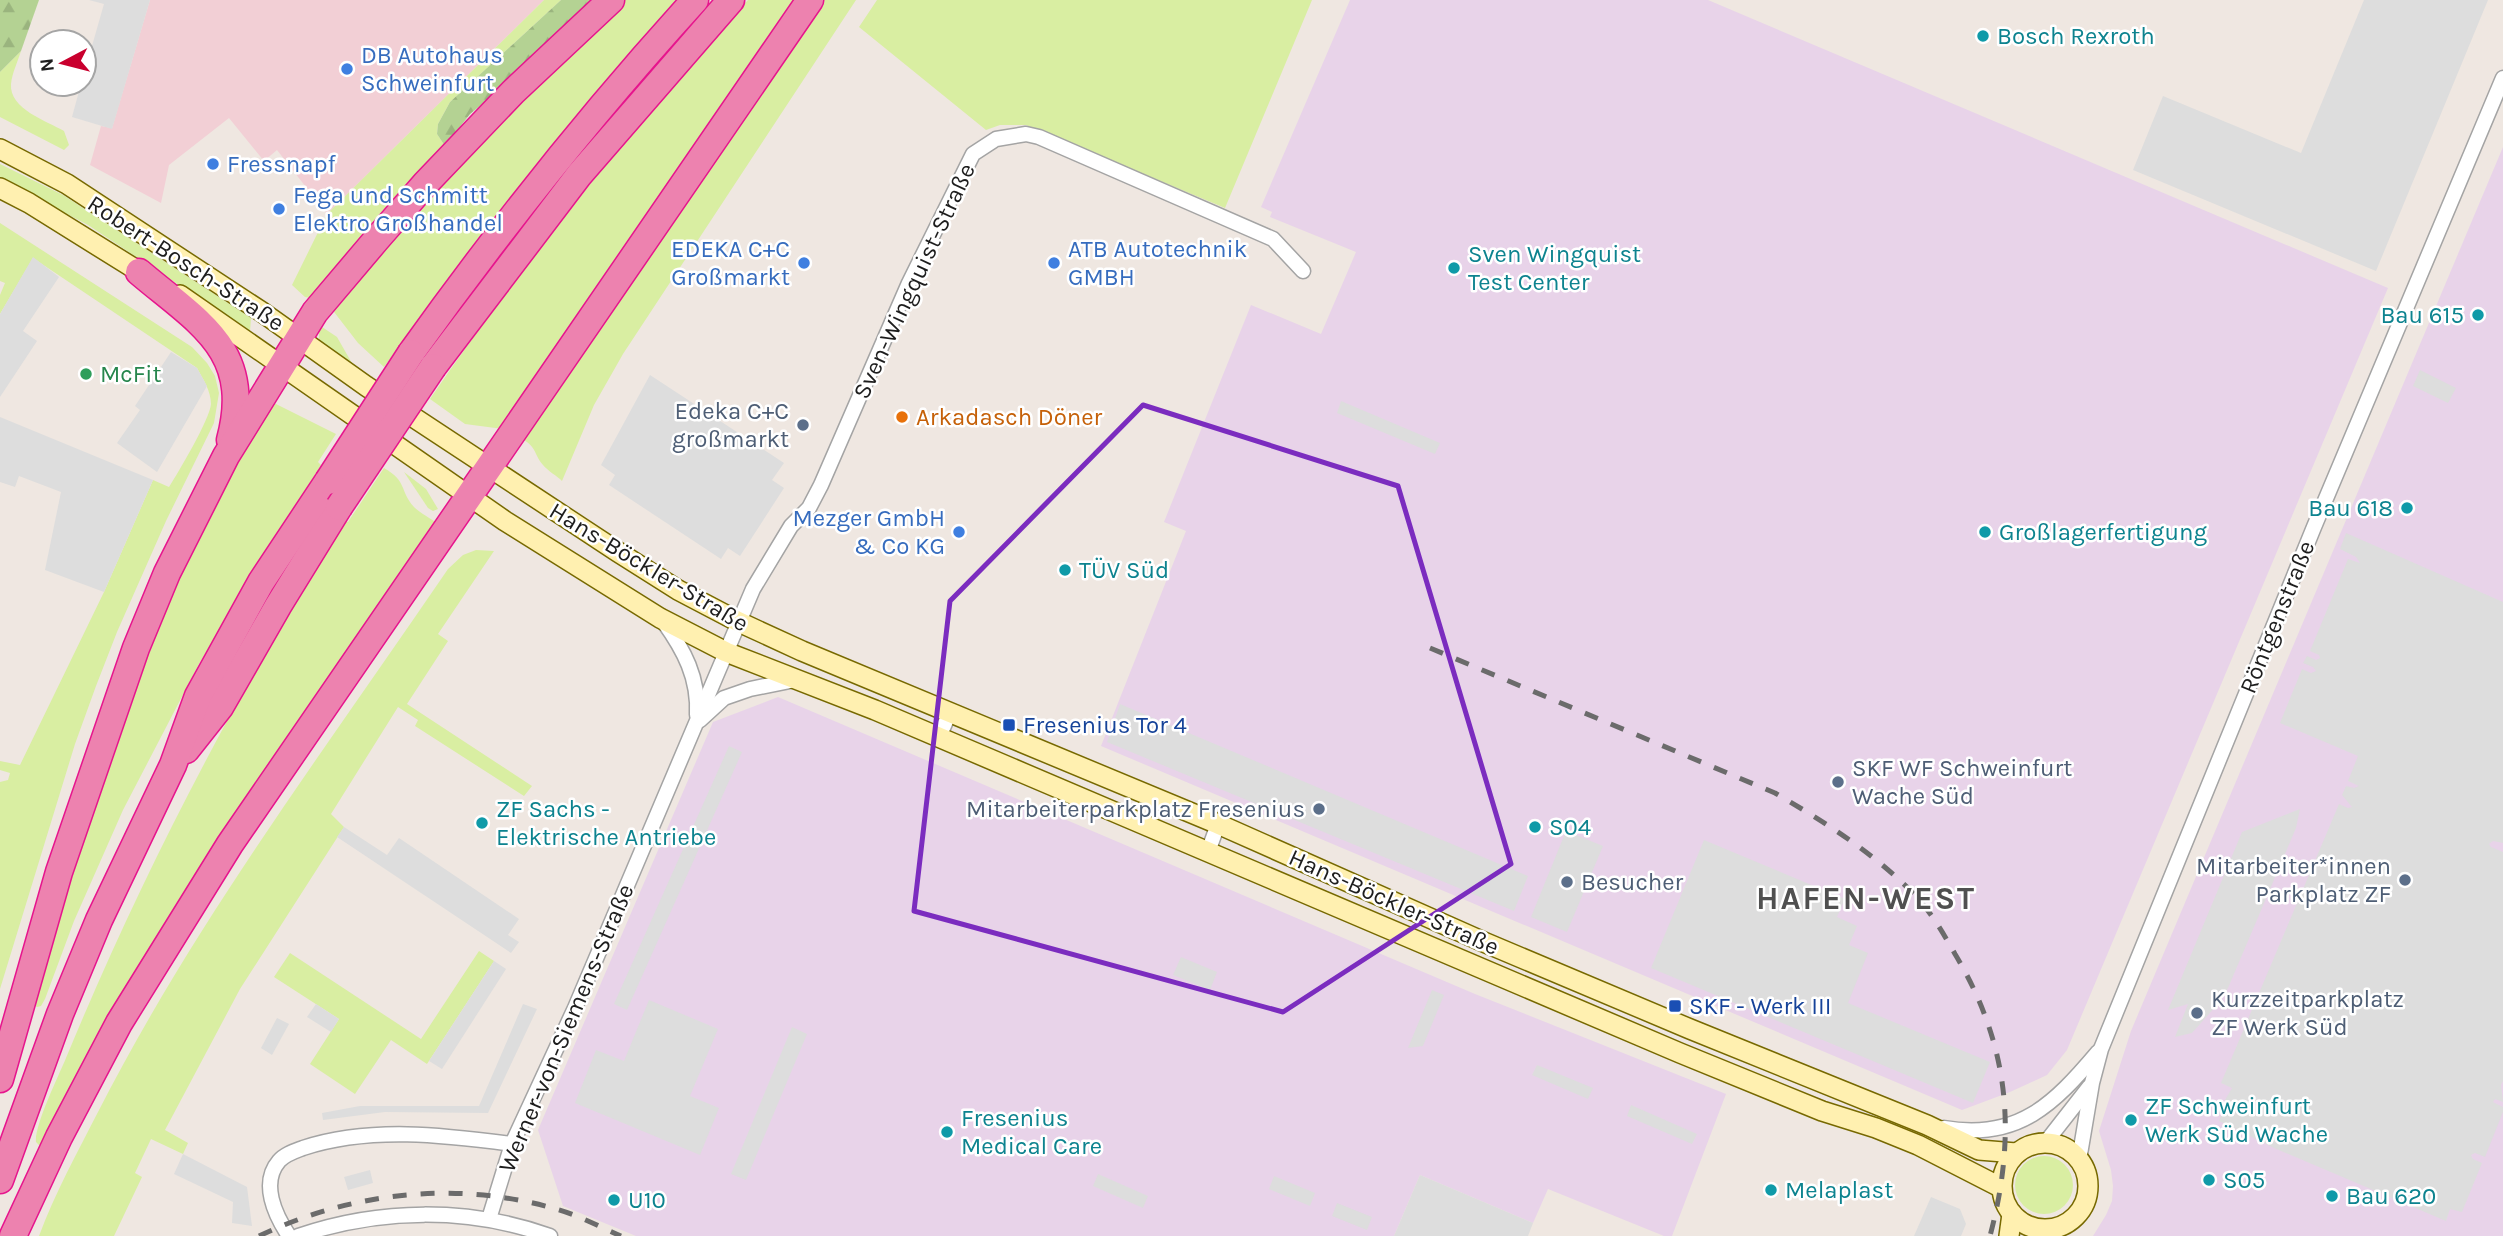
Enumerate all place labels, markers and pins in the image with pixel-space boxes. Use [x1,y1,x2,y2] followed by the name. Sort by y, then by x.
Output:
[1997,22,2155,50] place label: Bosch Rexroth
[1975,28,1991,44] marker: Bosch Rexroth
[361,41,503,97] place label: DB Autohaus Schweinfurt
[339,61,355,77] marker: DB Autohaus Schweinfurt
[227,150,337,178] place label: Fressnapf
[205,156,221,172] marker: Fressnapf
[293,181,503,237] place label: Fega und Schmitt Elektro Großhandel
[271,201,287,217] marker: Fega und Schmitt Elektro Großhandel
[671,235,790,291] place label: EDEKA C+C Großmarkt
[1068,235,1247,291] place label: ATB Autotechnik GMBH
[1468,240,1641,296] place label: Sven Wingquist Test Center
[796,255,812,271] marker: EDEKA C+C Großmarkt
[1046,255,1062,271] marker: ATB Autotechnik GMBH
[1446,260,1462,276] marker: Sven Wingquist Test Center
[2380,301,2464,329] place label: Bau 615
[2470,307,2486,323] marker: Bau 615
[100,360,161,388] place label: McFit
[78,366,94,382] marker: McFit
[672,397,789,453] place label: Edeka C+C großmarkt
[916,403,1103,431] place label: Arkadasch Döner
[894,409,910,425] marker: Arkadasch Döner
[795,417,811,433] marker: Edeka C+C großmarkt
[2308,494,2393,522] place label: Bau 618
[2399,500,2415,516] marker: Bau 618
[793,504,945,560] place label: Mezger GmbH & Co KG
[1999,518,2207,546] place label: Großlagerfertigung
[951,524,967,540] marker: Mezger GmbH & Co KG
[1977,524,1993,540] marker: Großlagerfertigung
[1079,556,1169,584] place label: TÜV Süd
[1057,562,1073,578] marker: TÜV Süd
[1023,711,1187,739] place label: Fresenius Tor 4
[1001,717,1017,733] marker: Fresenius Tor 4
[1852,754,2072,810] place label: SKF WF Schweinfurt Wache Süd
[1830,774,1846,790] marker: SKF WF Schweinfurt Wache Süd
[496,795,716,851] place label: ZF Sachs - Elektrische Antriebe
[966,795,1305,823] place label: Mitarbeiterparkplatz Fresenius
[1311,801,1327,817] marker: Mitarbeiterparkplatz Fresenius
[1549,813,1591,841] place label: S04
[474,815,490,831] marker: ZF Sachs - Elektrische Antriebe
[1527,819,1543,835] marker: S04
[2196,852,2391,908] place label: Mitarbeiter*innen Parkplatz ZF
[1581,868,1684,896] place label: Besucher
[2397,872,2413,888] marker: Mitarbeiter*innen Parkplatz ZF
[1559,874,1575,890] marker: Besucher
[2211,985,2404,1041] place label: Kurzzeitparkplatz ZF Werk Süd
[1689,992,1832,1020] place label: SKF - Werk III
[1667,998,1683,1014] marker: SKF - Werk III
[2189,1005,2205,1021] marker: Kurzzeitparkplatz ZF Werk Süd
[2145,1092,2328,1148] place label: ZF Schweinfurt Werk Süd Wache
[961,1104,1102,1160] place label: Fresenius Medical Care
[2123,1112,2139,1128] marker: ZF Schweinfurt Werk Süd Wache
[939,1124,955,1140] marker: Fresenius Medical Care
[2223,1166,2265,1194] place label: S05
[2201,1172,2217,1188] marker: S05
[1785,1176,1893,1204] place label: Melaplast
[1763,1182,1779,1198] marker: Melaplast
[2346,1182,2436,1210] place label: Bau 620
[628,1186,666,1214] place label: U10
[2324,1188,2340,1204] marker: Bau 620
[606,1192,622,1208] marker: U10

